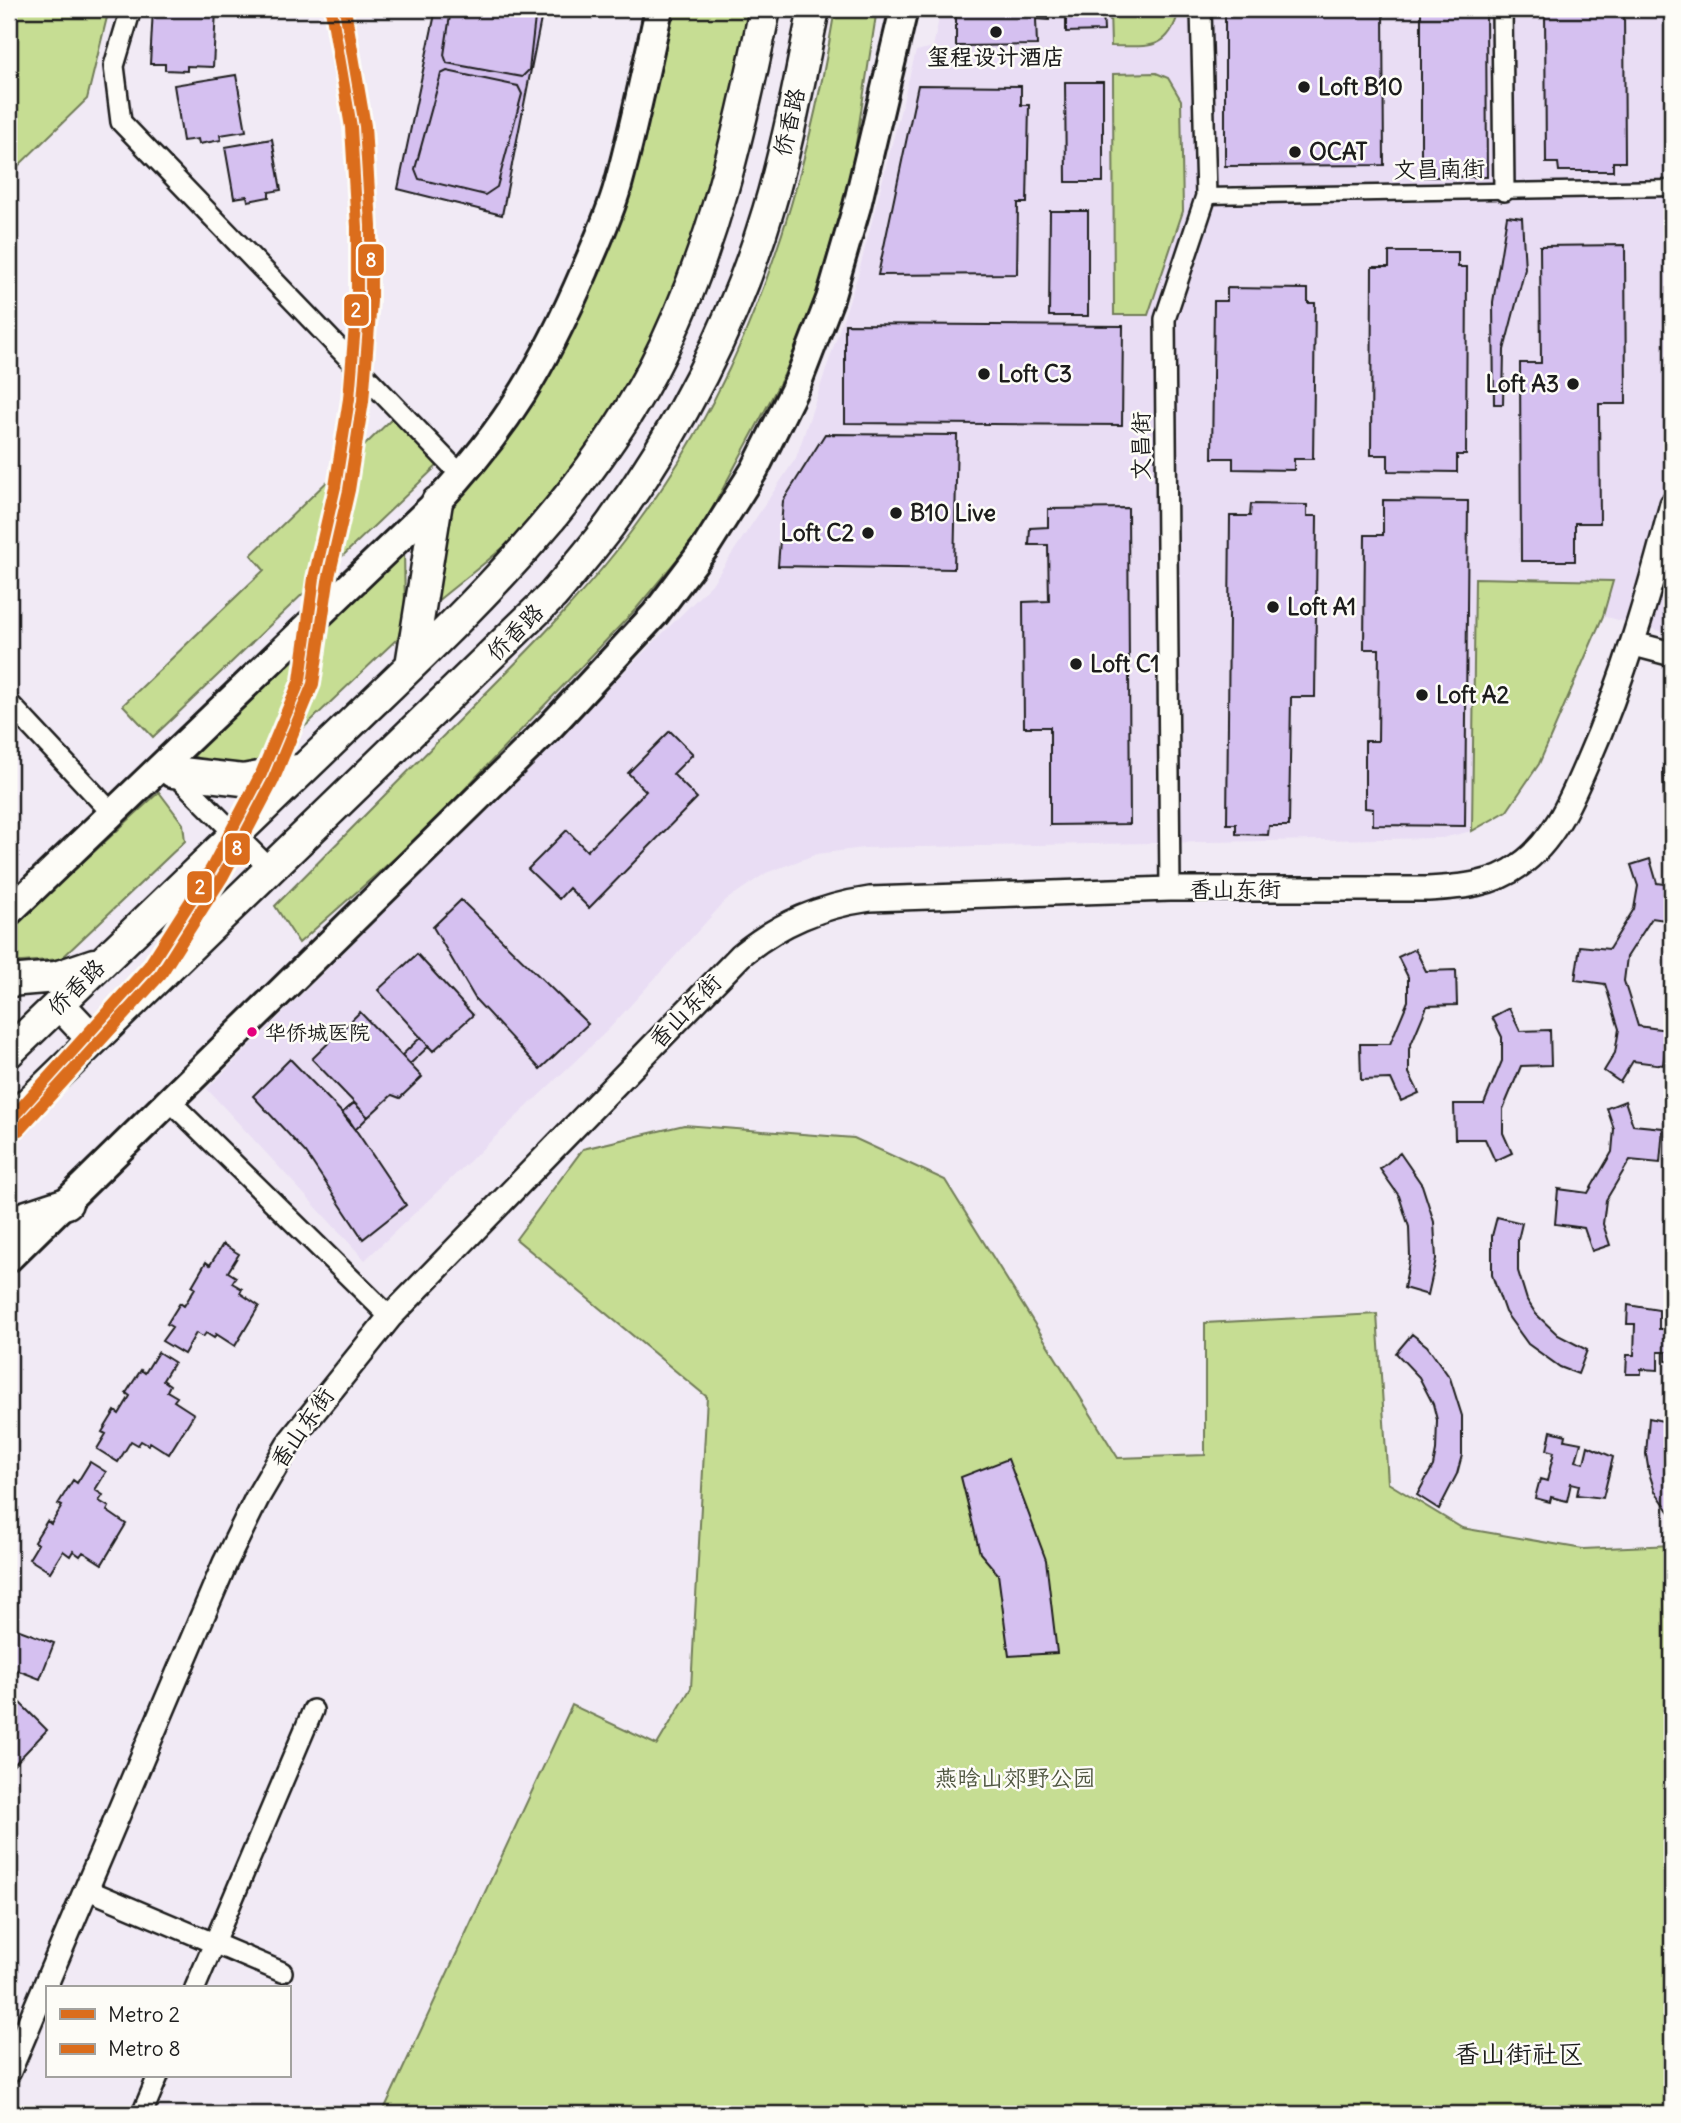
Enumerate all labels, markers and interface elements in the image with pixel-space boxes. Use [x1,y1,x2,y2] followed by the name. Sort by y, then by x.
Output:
[988,24,1004,40] marker: 玺程设计酒店
[927,42,1065,71] place label: 玺程设计酒店
[1318,72,1403,101] place label: Loft B10
[1296,79,1312,95] marker: Loft B10
[767,85,810,159] street label: 侨香路
[1309,137,1368,166] place label: OCAT
[1287,144,1303,160] marker: OCAT
[1393,153,1485,184] street label: 文昌南街
[357,243,385,277] line badge: 8
[366,248,377,272] text: 8
[343,293,370,327] line badge: 2
[351,298,361,322] text: 2
[998,359,1072,388] place label: Loft C3
[976,366,992,382] marker: Loft C3
[1485,369,1559,398] place label: Loft A3
[1565,376,1581,392] marker: Loft A3
[1126,412,1155,481] street label: 文昌街
[910,498,996,527] place label: B10 Live
[888,505,904,521] marker: B10 Live
[780,518,854,547] place label: Loft C2
[860,525,876,541] marker: Loft C2
[1287,592,1356,621] place label: Loft A1
[480,597,549,666] street label: 侨香路
[1265,599,1281,615] marker: Loft A1
[1090,649,1160,678] place label: Loft C1
[1068,656,1084,672] marker: Loft C1
[1436,680,1510,709] place label: Loft A2
[1414,687,1430,703] marker: Loft A2
[224,832,251,866] line badge: 8
[232,836,243,860] text: 8
[186,870,213,904] line badge: 2
[1189,874,1281,903] street label: 香山东街
[195,875,205,899] text: 2
[41,952,111,1021] street label: 侨香路
[642,967,727,1054] street label: 香山东街
[265,1019,370,1046] place label: 华侨城医院
[245,1025,259,1039] marker: 华侨城医院
[263,1382,340,1474] street label: 香山东街
[935,1763,1096,1792] park label: 燕晗山郊野公园
[46,1986,290,2078] legend
[108,2001,180,2028] text: Metro 2
[108,2035,181,2062] text: Metro 8
[1454,2037,1584,2070] district label: 香山街社区

